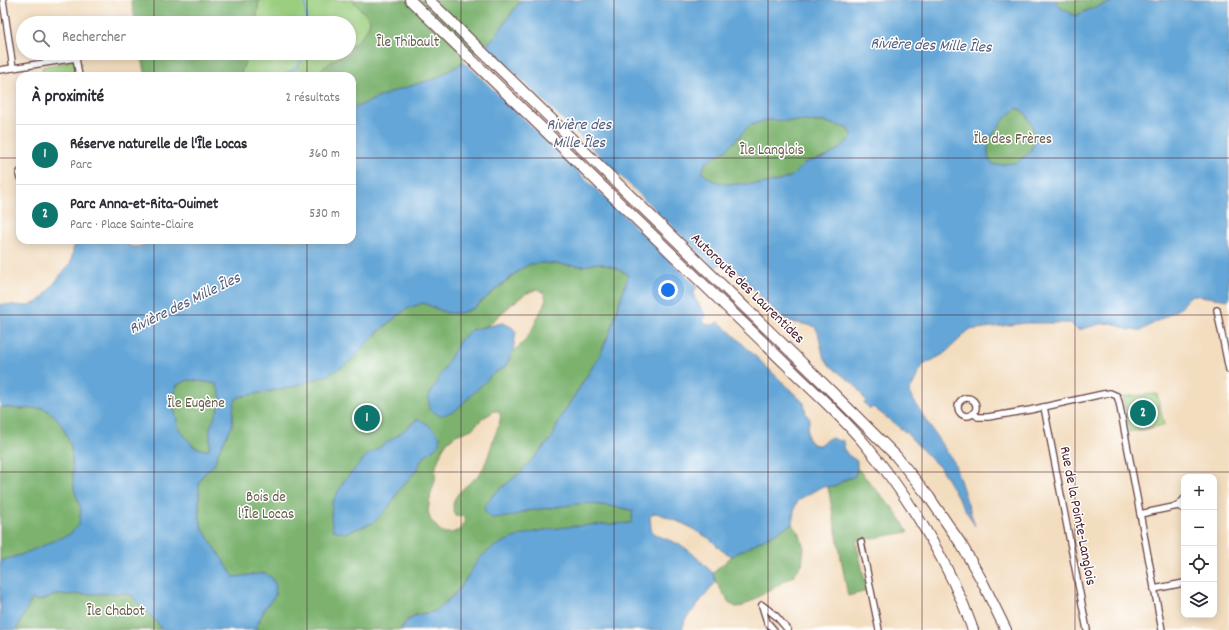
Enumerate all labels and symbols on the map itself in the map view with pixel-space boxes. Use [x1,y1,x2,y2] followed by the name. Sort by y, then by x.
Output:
[376,32,440,54] park label: Île Thibault
[870,32,993,60] water label: Rivière des Mille Îles
[546,114,613,155] water label: Rivière des Mille Îles
[974,129,1052,151] park label: Ïle des Frères
[739,140,804,162] park label: Île Langlois
[685,228,809,350] street label: Autoroute des Laurentides
[125,266,246,341] water label: Rivière des Mille Îles
[658,280,678,300] your location
[167,393,225,415] park label: Ïle Eugène
[1130,398,1156,428] pin: 2
[354,403,380,433] pin: 1
[1053,445,1101,587] street label: Rue de la Pointe-Langlois
[238,487,294,526] park label: Bois de l'Île Locas
[86,601,145,623] park label: Île Chabot

